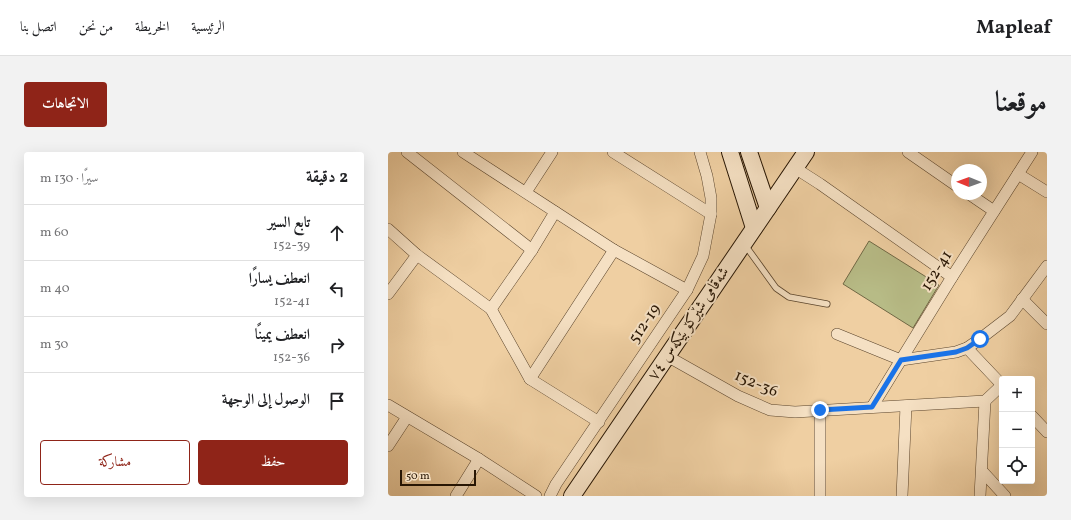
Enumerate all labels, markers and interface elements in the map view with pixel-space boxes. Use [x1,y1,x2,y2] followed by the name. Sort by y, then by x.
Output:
[976,15,1051,41] text: Mapleaf
[20,18,57,37] text: اتصل بنا
[79,18,113,37] text: من نحن
[135,18,169,37] text: الخريطة
[191,18,225,37] text: الرئيسية
[24,82,107,127] button: الاتجاهات
[995,84,1047,123] text: موقعنا
[951,164,987,200] north arrow
[306,166,348,189] text: 2 دقيقة
[40,170,99,188] text: سيرًا · 130 m
[268,213,310,234] text: تابع السير
[326,222,348,244] icon: ahead
[40,224,69,242] text: 60 m
[273,237,310,255] text: 152-39
[916,246,958,296] street label: 152-41
[643,263,735,385] street label: شەقامی شێرکۆ بێکەس ٧٤
[249,269,310,290] text: انعطف يسارًا
[326,278,348,300] icon: left
[40,280,69,298] text: 40 m
[274,293,310,311] text: 152-41
[624,300,666,348] street label: 512-19
[255,325,310,346] text: انعطف يمينًا
[971,330,989,348] route start
[326,334,348,356] icon: right
[40,336,68,354] text: 30 m
[273,349,310,367] text: 152-36
[731,365,781,403] street label: 152-36
[999,376,1035,484] map controls
[999,376,1035,412] button: +
[222,390,310,411] text: الوصول إلى الوجهة
[326,390,348,412] icon: arrive
[811,401,829,419] route end
[999,412,1035,448] button: −
[40,440,190,485] button: مشاركة
[198,440,348,485] button: حفظ
[999,448,1035,484] button: locate
[400,468,476,487] scale bar
[406,469,430,484] text: 50 m

